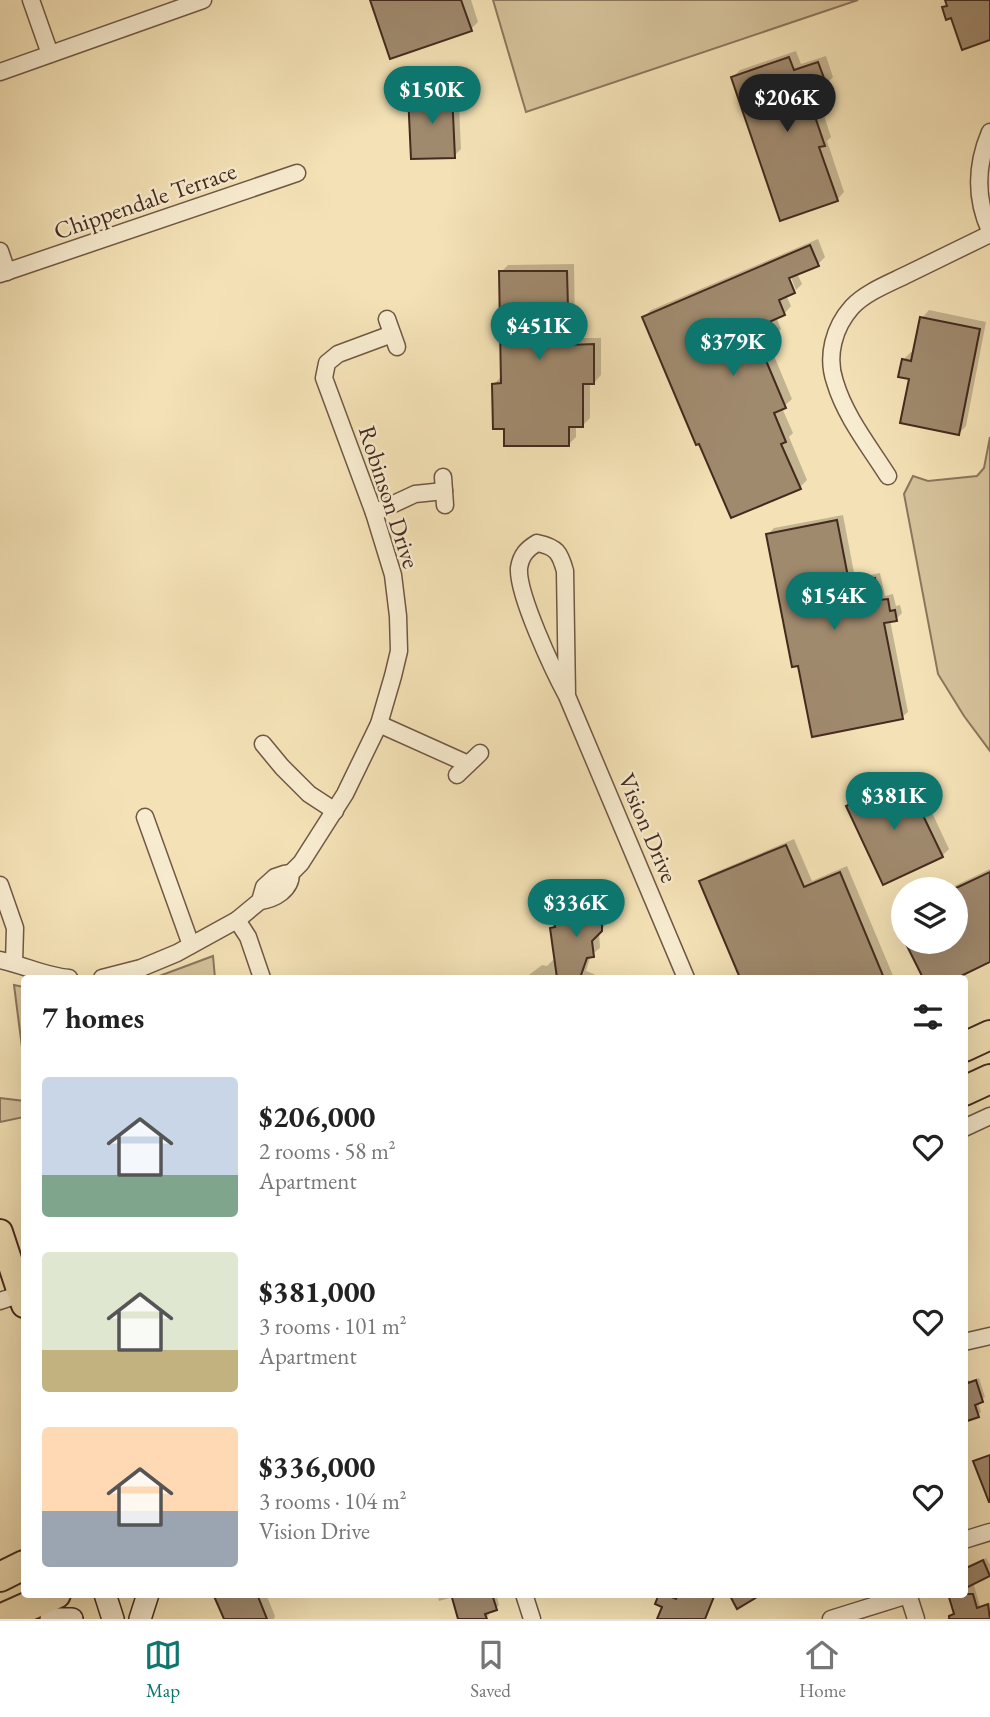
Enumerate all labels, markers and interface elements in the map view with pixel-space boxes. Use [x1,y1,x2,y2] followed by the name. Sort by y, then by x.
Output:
[383,66,481,126] pin: $150K
[400,74,464,104] text: $150K
[738,74,836,134] pin: $206K
[755,82,819,112] text: $206K
[49,155,240,246] street label: Chippendale Terrace
[490,302,588,362] pin: $451K
[507,310,571,340] text: $451K
[684,318,782,378] pin: $379K
[701,326,765,356] text: $379K
[352,422,427,572] street label: Robinson Drive
[785,572,883,632] pin: $154K
[802,580,866,610] text: $154K
[612,768,685,887] street label: Vision Drive
[845,772,943,832] pin: $381K
[862,780,926,810] text: $381K
[891,877,968,954] map controls
[891,877,968,954] button: layers
[527,880,625,939] pin: $336K
[544,887,608,917] text: $336K
[42,998,144,1037] text: 7 homes
[909,998,947,1036] icon: filters
[259,1097,375,1136] text: $206,000
[98,1105,182,1189] icon: home
[909,1128,947,1166] icon: heart
[259,1136,396,1166] text: 2 rooms · 58 m²
[259,1166,357,1196] text: Apartment
[259,1272,375,1311] text: $381,000
[98,1280,182,1364] icon: home
[909,1303,947,1341] icon: heart
[259,1311,407,1341] text: 3 rooms · 101 m²
[259,1341,357,1371] text: Apartment
[259,1447,375,1486] text: $336,000
[98,1455,182,1539] icon: home
[909,1478,947,1516] icon: heart
[259,1486,407,1516] text: 3 rooms · 104 m²
[259,1516,370,1546] text: Vision Drive
[144,1636,182,1703] tab: Map
[470,1636,511,1703] tab: Saved
[799,1636,846,1703] tab: Home

